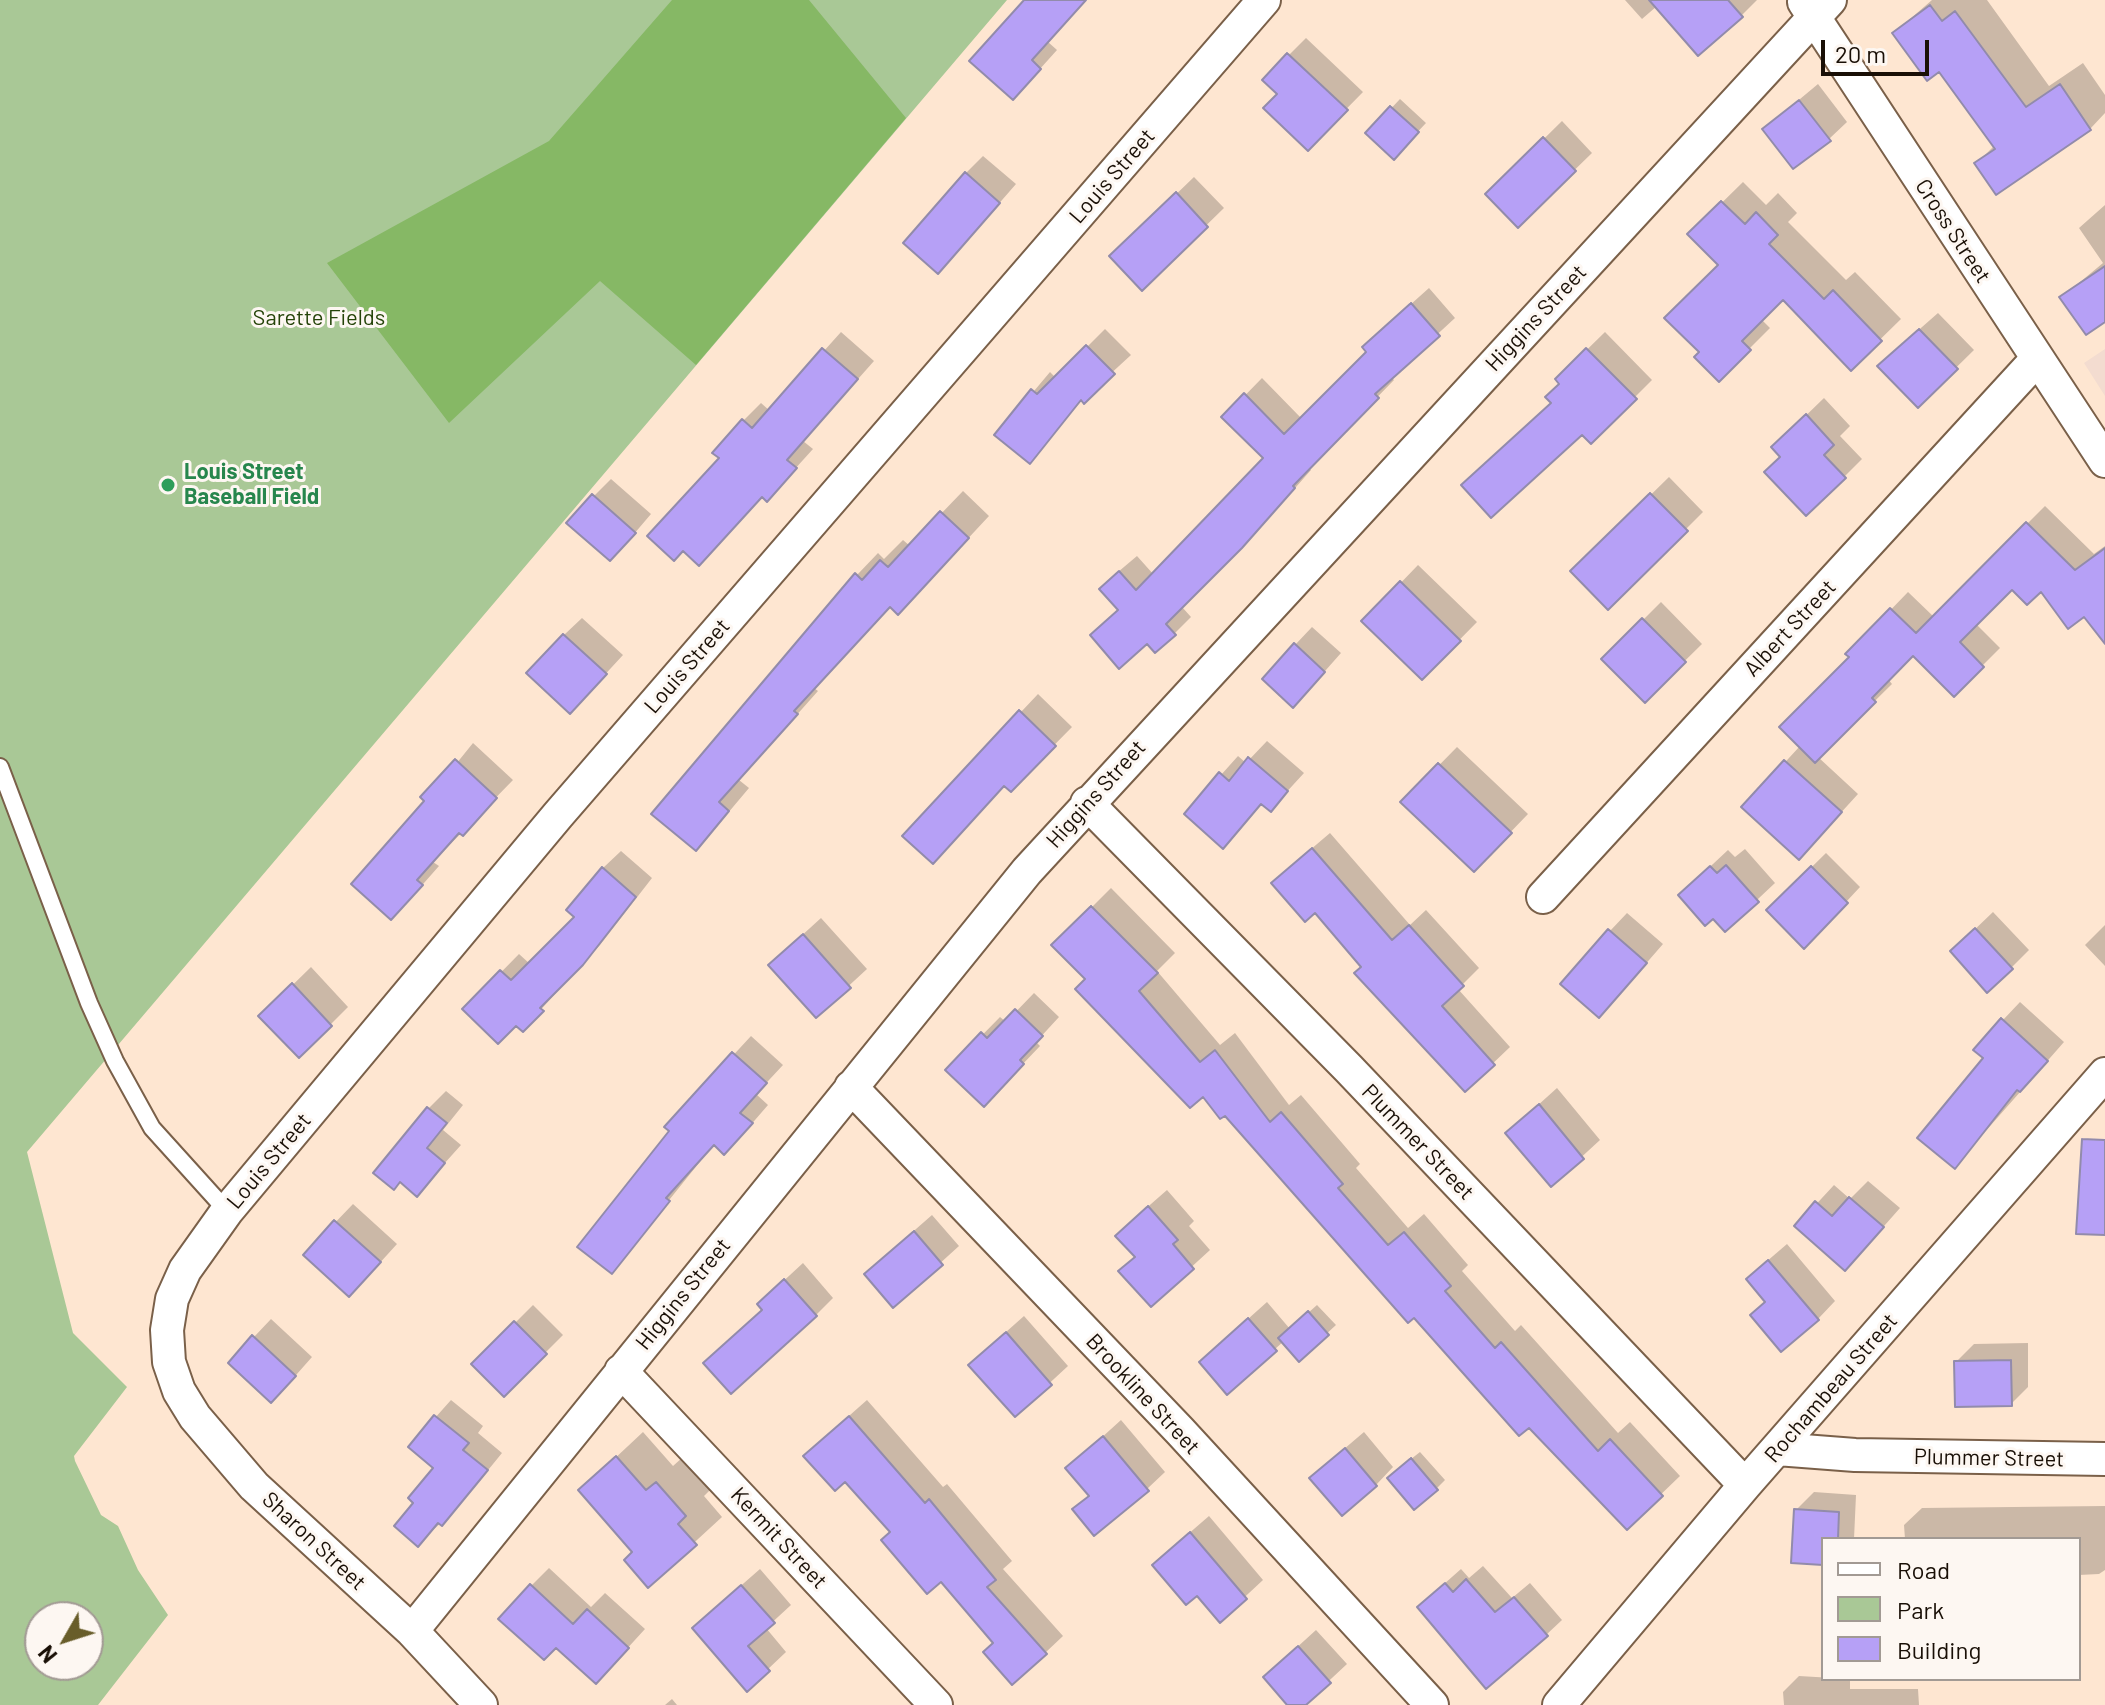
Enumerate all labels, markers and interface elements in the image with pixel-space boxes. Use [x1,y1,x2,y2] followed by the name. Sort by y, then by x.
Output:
[1825,24,1933,74] scale bar
[1835,39,1886,68] text: 20 m
[1064,123,1160,229] street label: Louis Street
[1910,174,1996,288] street label: Cross Street
[1480,259,1592,377] street label: Higgins Street
[253,305,385,331] park label: Sarette Fields
[184,459,319,510] place label: Louis Street Baseball Field
[159,476,177,494] marker: Louis Street Baseball Field
[1738,574,1842,682] street label: Albert Street
[639,613,735,719] street label: Louis Street
[1041,735,1151,853] street label: Higgins Street
[1356,1079,1480,1205] street label: Plummer Street
[221,1108,317,1214] street label: Louis Street
[630,1233,736,1355] street label: Higgins Street
[1759,1308,1903,1468] street label: Rochambeau Street
[1080,1328,1206,1460] street label: Brookline Street
[1914,1443,2064,1473] street label: Plummer Street
[725,1482,833,1594] street label: Kermit Street
[257,1486,371,1596] street label: Sharon Street
[1821,1537,2081,1681] legend
[1897,1555,1950,1584] text: Road
[1897,1595,1944,1624] text: Park
[24,1601,104,1681] north arrow
[1897,1635,1981,1664] text: Building
[32,1641,62,1669] text: N

